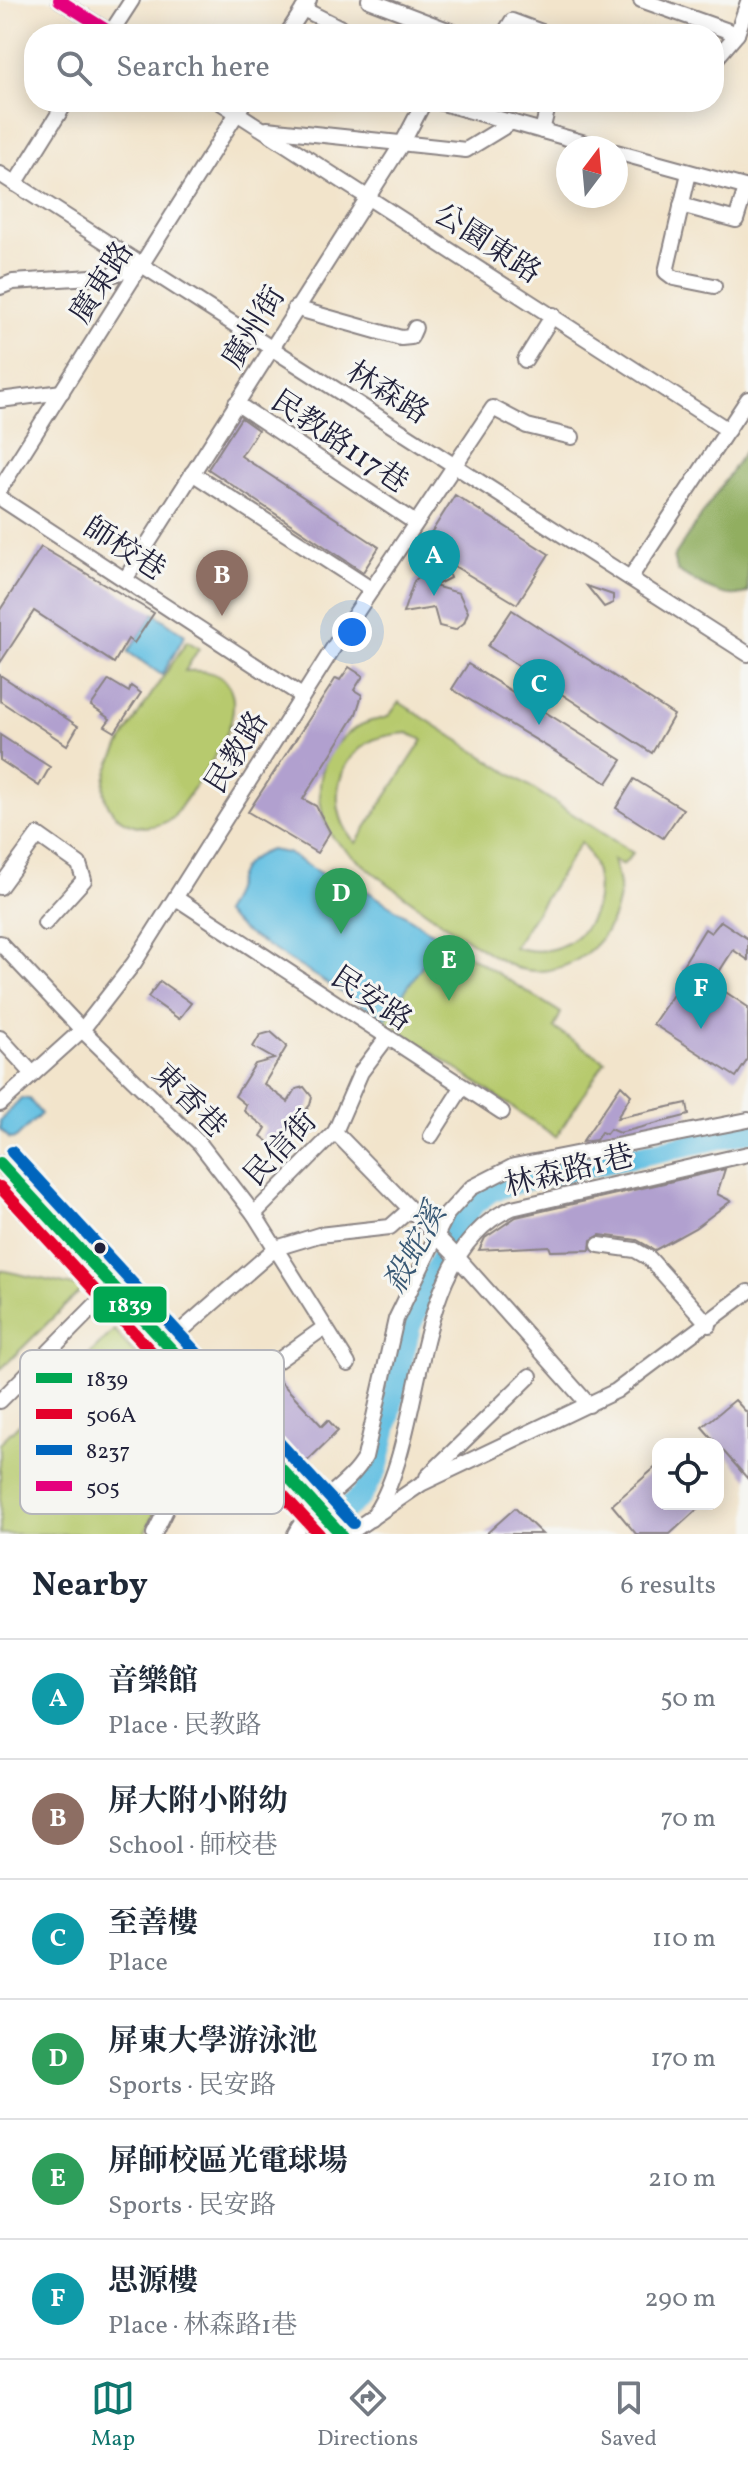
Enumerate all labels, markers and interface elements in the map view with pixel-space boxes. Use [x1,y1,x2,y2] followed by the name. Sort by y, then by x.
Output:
[24,24,724,112] search box
[52,46,96,90] icon: search
[116,47,270,89] text: Search here
[556,136,628,208] north arrow
[425,194,549,295] street label: 公園東路
[61,234,145,332] street label: 廣東路
[213,279,296,377] street label: 廣州街
[338,352,436,435] street label: 林森路
[262,381,416,504] street label: 民教路117巷
[75,508,173,592] street label: 師校巷
[408,530,460,596] pin: A
[196,550,248,616] pin: B
[332,612,372,652] your location
[513,659,565,725] pin: C
[196,704,279,802] street label: 民教路
[315,868,367,934] pin: D
[423,935,475,1001] pin: E
[322,957,420,1042] street label: 民安路
[675,963,727,1029] pin: F
[142,1055,235,1148] street label: 東香巷
[235,1102,328,1197] street label: 民信街
[501,1136,638,1208] street label: 林森路1巷
[375,1194,460,1302] water label: 殺蛇溪
[92,1240,108,1256] unlabelled marker
[92,1285,168,1324] line badge: 1839
[108,1291,152,1322] text: 1839
[20,1350,284,1514] legend
[86,1365,128,1396] text: 1839
[86,1401,136,1432] text: 506A
[86,1437,130,1468] text: 8237
[652,1438,724,1510] map controls
[652,1438,724,1510] button: locate
[86,1473,120,1504] text: 505
[32,1563,148,1610] text: Nearby
[621,1568,716,1604] text: 6 results
[108,1661,198,1703] text: 音樂館
[49,1681,67,1717] text: A
[660,1681,716,1717] text: 50 m
[108,1708,261,1744] text: Place · 民教路
[108,1781,288,1823] text: 屏大附小附幼
[49,1801,67,1837] text: B
[661,1801,716,1837] text: 70 m
[108,1828,278,1864] text: School · 師校巷
[108,1903,198,1945] text: 至善樓
[50,1921,66,1957] text: C
[652,1921,716,1957] text: 110 m
[108,1945,168,1981] text: Place
[108,2021,318,2063] text: 屏東大學游泳池
[48,2041,68,2077] text: D
[651,2041,716,2077] text: 170 m
[108,2068,276,2104] text: Sports · 民安路
[108,2141,348,2183] text: 屏師校區光電球場
[50,2161,66,2197] text: E
[648,2161,716,2197] text: 210 m
[108,2188,276,2224] text: Sports · 民安路
[108,2261,198,2303] text: 思源樓
[50,2281,66,2317] text: F
[644,2281,716,2317] text: 290 m
[108,2308,297,2344] text: Place · 林森路1巷
[91,2376,135,2455] tab: Map
[317,2376,418,2455] tab: Directions
[600,2376,657,2455] tab: Saved

